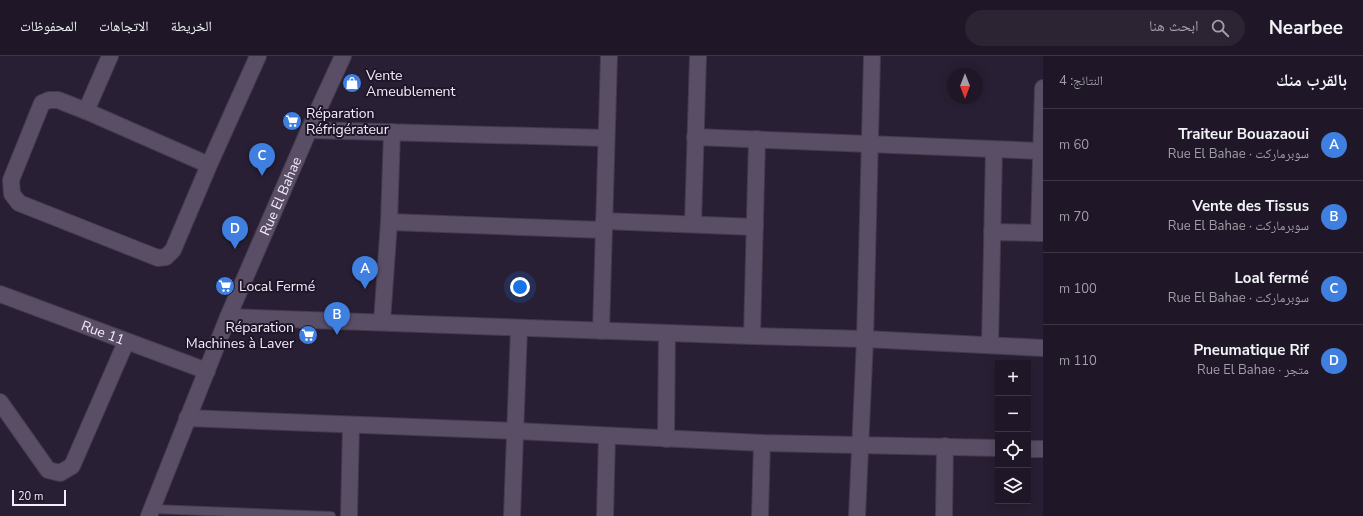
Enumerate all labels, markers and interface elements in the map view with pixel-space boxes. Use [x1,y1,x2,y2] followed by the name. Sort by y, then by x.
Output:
[965,10,1245,46] search box
[1269,15,1343,41] text: Nearbee
[1149,16,1199,36] text: ابحث هنا
[20,17,77,36] text: المحفوظات
[99,17,149,36] text: الاتجاهات
[171,17,212,36] text: الخريطة
[1209,17,1231,39] icon: search
[365,66,456,101] place label: Vente Ameublement
[947,68,983,104] north arrow
[1276,69,1347,92] text: بالقرب منك
[341,72,363,94] shop icon: Vente Ameublement
[1059,72,1103,90] text: النتائج: 4
[306,104,389,139] place label: Réparation Réfrigérateur
[281,110,303,132] supermarket icon: Réparation Réfrigérateur
[1178,124,1309,144] text: Traiteur Bouazaoui
[1059,136,1089,154] text: 60 m
[1329,136,1339,154] text: A
[249,143,275,176] pin: C
[1168,145,1309,163] text: سوبرماركت · Rue El Bahae
[255,154,306,238] street label: Rue El Bahae
[1192,196,1309,216] text: Vente des Tissus
[1059,208,1089,226] text: 70 m
[1330,208,1338,226] text: B
[222,216,248,249] pin: D
[1168,217,1309,235] text: سوبرماركت · Rue El Bahae
[352,256,378,289] pin: A
[1234,268,1309,288] text: Loal fermé
[214,275,236,297] supermarket icon: Local Fermé
[239,277,315,296] place label: Local Fermé
[510,277,530,297] your location
[1059,280,1097,298] text: 100 m
[1330,280,1338,298] text: C
[1168,289,1309,307] text: سوبرماركت · Rue El Bahae
[324,302,350,335] pin: B
[78,316,127,350] street label: Rue 11
[186,318,294,353] place label: Réparation Machines à Laver
[297,324,319,346] supermarket icon: Réparation Machines à Laver
[1193,340,1309,360] text: Pneumatique Rif
[1059,352,1097,370] text: 110 m
[1329,352,1339,370] text: D
[995,360,1031,504] map controls
[995,360,1031,396] button: +
[1197,361,1309,379] text: متجر · Rue El Bahae
[995,396,1031,432] button: −
[995,432,1031,468] button: locate
[995,468,1031,504] button: layers
[12,488,66,507] scale bar
[18,489,43,504] text: 20 m

